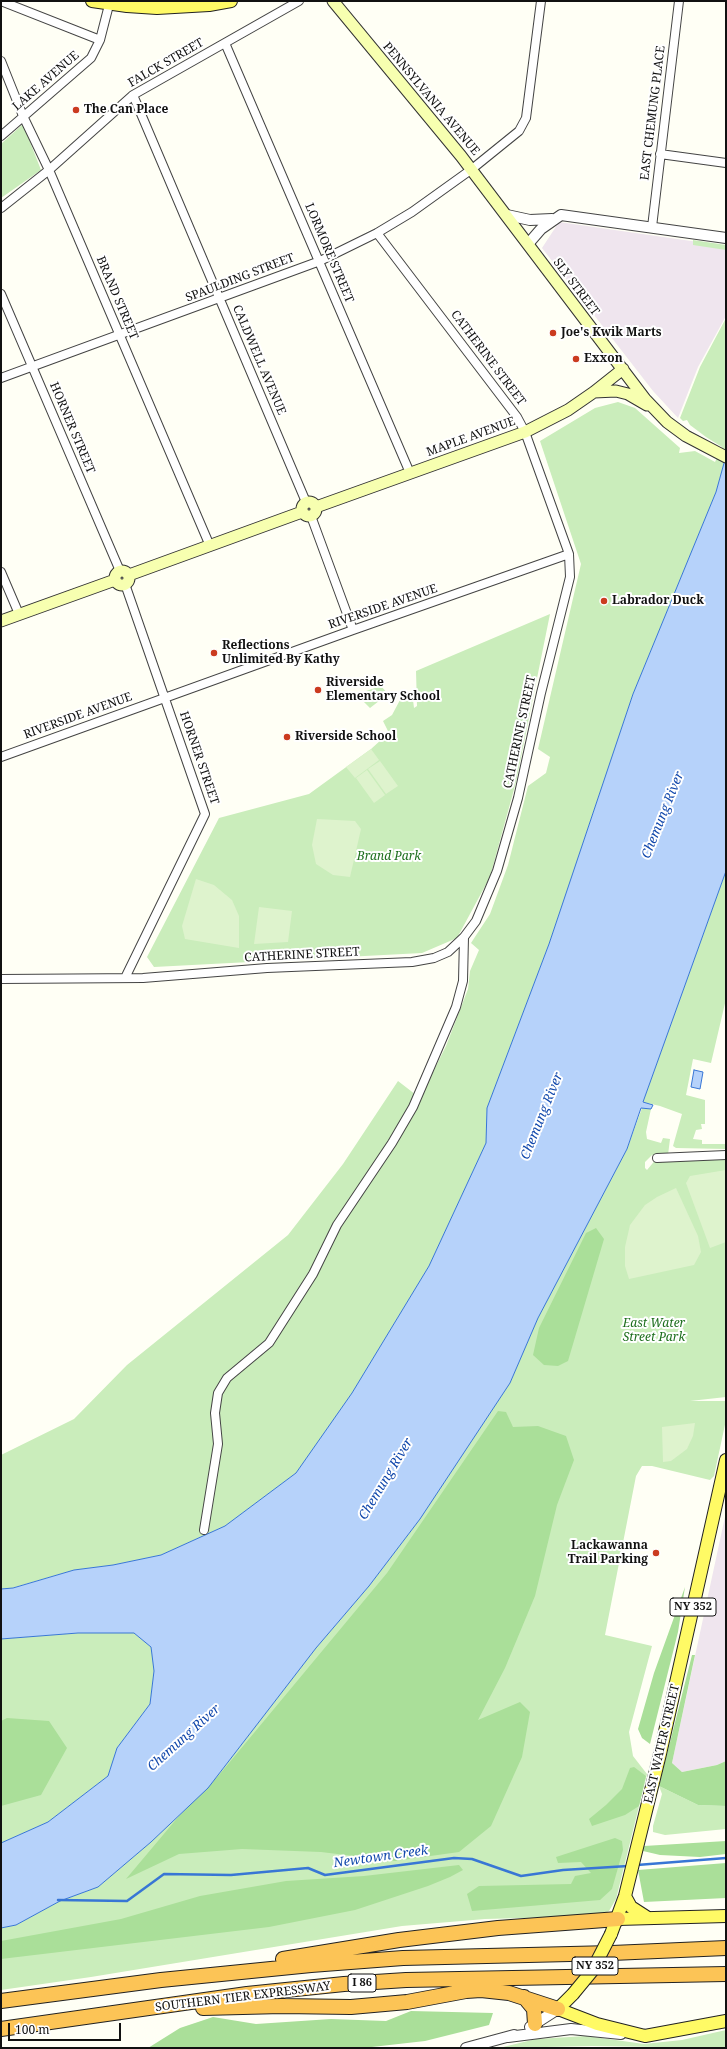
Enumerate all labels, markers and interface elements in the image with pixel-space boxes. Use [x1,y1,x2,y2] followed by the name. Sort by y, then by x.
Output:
[126,36,206,90] street label: FALCK STREET
[380,40,482,158] street label: PENNSYLVANIA AVENUE
[638,45,668,181] street label: EAST CHEMUNG PLACE
[10,48,82,114] street label: LAKE AVENUE
[84,103,168,117] place label: The Can Place
[71,105,81,115] marker: The Can Place
[302,201,356,305] street label: LORMORE STREET
[184,251,296,305] street label: SPAULDING STREET
[93,254,141,342] street label: BRAND STREET
[550,256,602,318] street label: SLY STREET
[229,303,289,417] street label: CALDWELL AVENUE
[448,308,528,408] street label: CATHERINE STREET
[561,326,662,340] place label: Joe's Kwik Marts
[548,328,558,338] marker: Joe's Kwik Marts
[584,352,623,366] place label: Exxon
[571,354,581,364] marker: Exxon
[46,380,98,476] street label: HORNER STREET
[425,414,517,460] street label: MAPLE AVENUE
[327,582,439,632] street label: RIVERSIDE AVENUE
[612,594,704,608] place label: Labrador Duck
[599,596,609,606] marker: Labrador Duck
[222,639,340,667] place label: Reflections Unlimited By Kathy
[209,648,219,658] marker: Reflections Unlimited By Kathy
[501,674,539,790] street label: CATHERINE STREET
[326,676,440,704] place label: Riverside Elementary School
[313,685,323,695] marker: Riverside Elementary School
[22,690,134,742] street label: RIVERSIDE AVENUE
[176,709,222,807] street label: HORNER STREET
[295,730,396,744] place label: Riverside School
[282,732,292,742] marker: Riverside School
[638,769,688,861] water label: Chemung River
[357,850,421,864] park label: Brand Park
[244,945,360,965] street label: CATHERINE STREET
[517,1070,567,1162] water label: Chemung River
[623,1317,685,1345] park label: East Water Street Park
[356,1435,416,1523] water label: Chemung River
[568,1539,648,1567] place label: Lackawanna Trail Parking
[651,1548,661,1558] marker: Lackawanna Trail Parking
[670,1598,716,1616] road number: NY 352
[641,1683,683,1805] street label: EAST WATER STREET
[145,1701,223,1775] water label: Chemung River
[333,1843,429,1871] water label: Newtown Creek
[572,1957,618,1975] road number: NY 352
[348,1974,376,1992] road number: I 86
[155,1979,331,2015] street label: SOUTHERN TIER EXPRESSWAY
[10,2015,123,2041] scale bar
[15,2021,50,2038] text: 100 m

